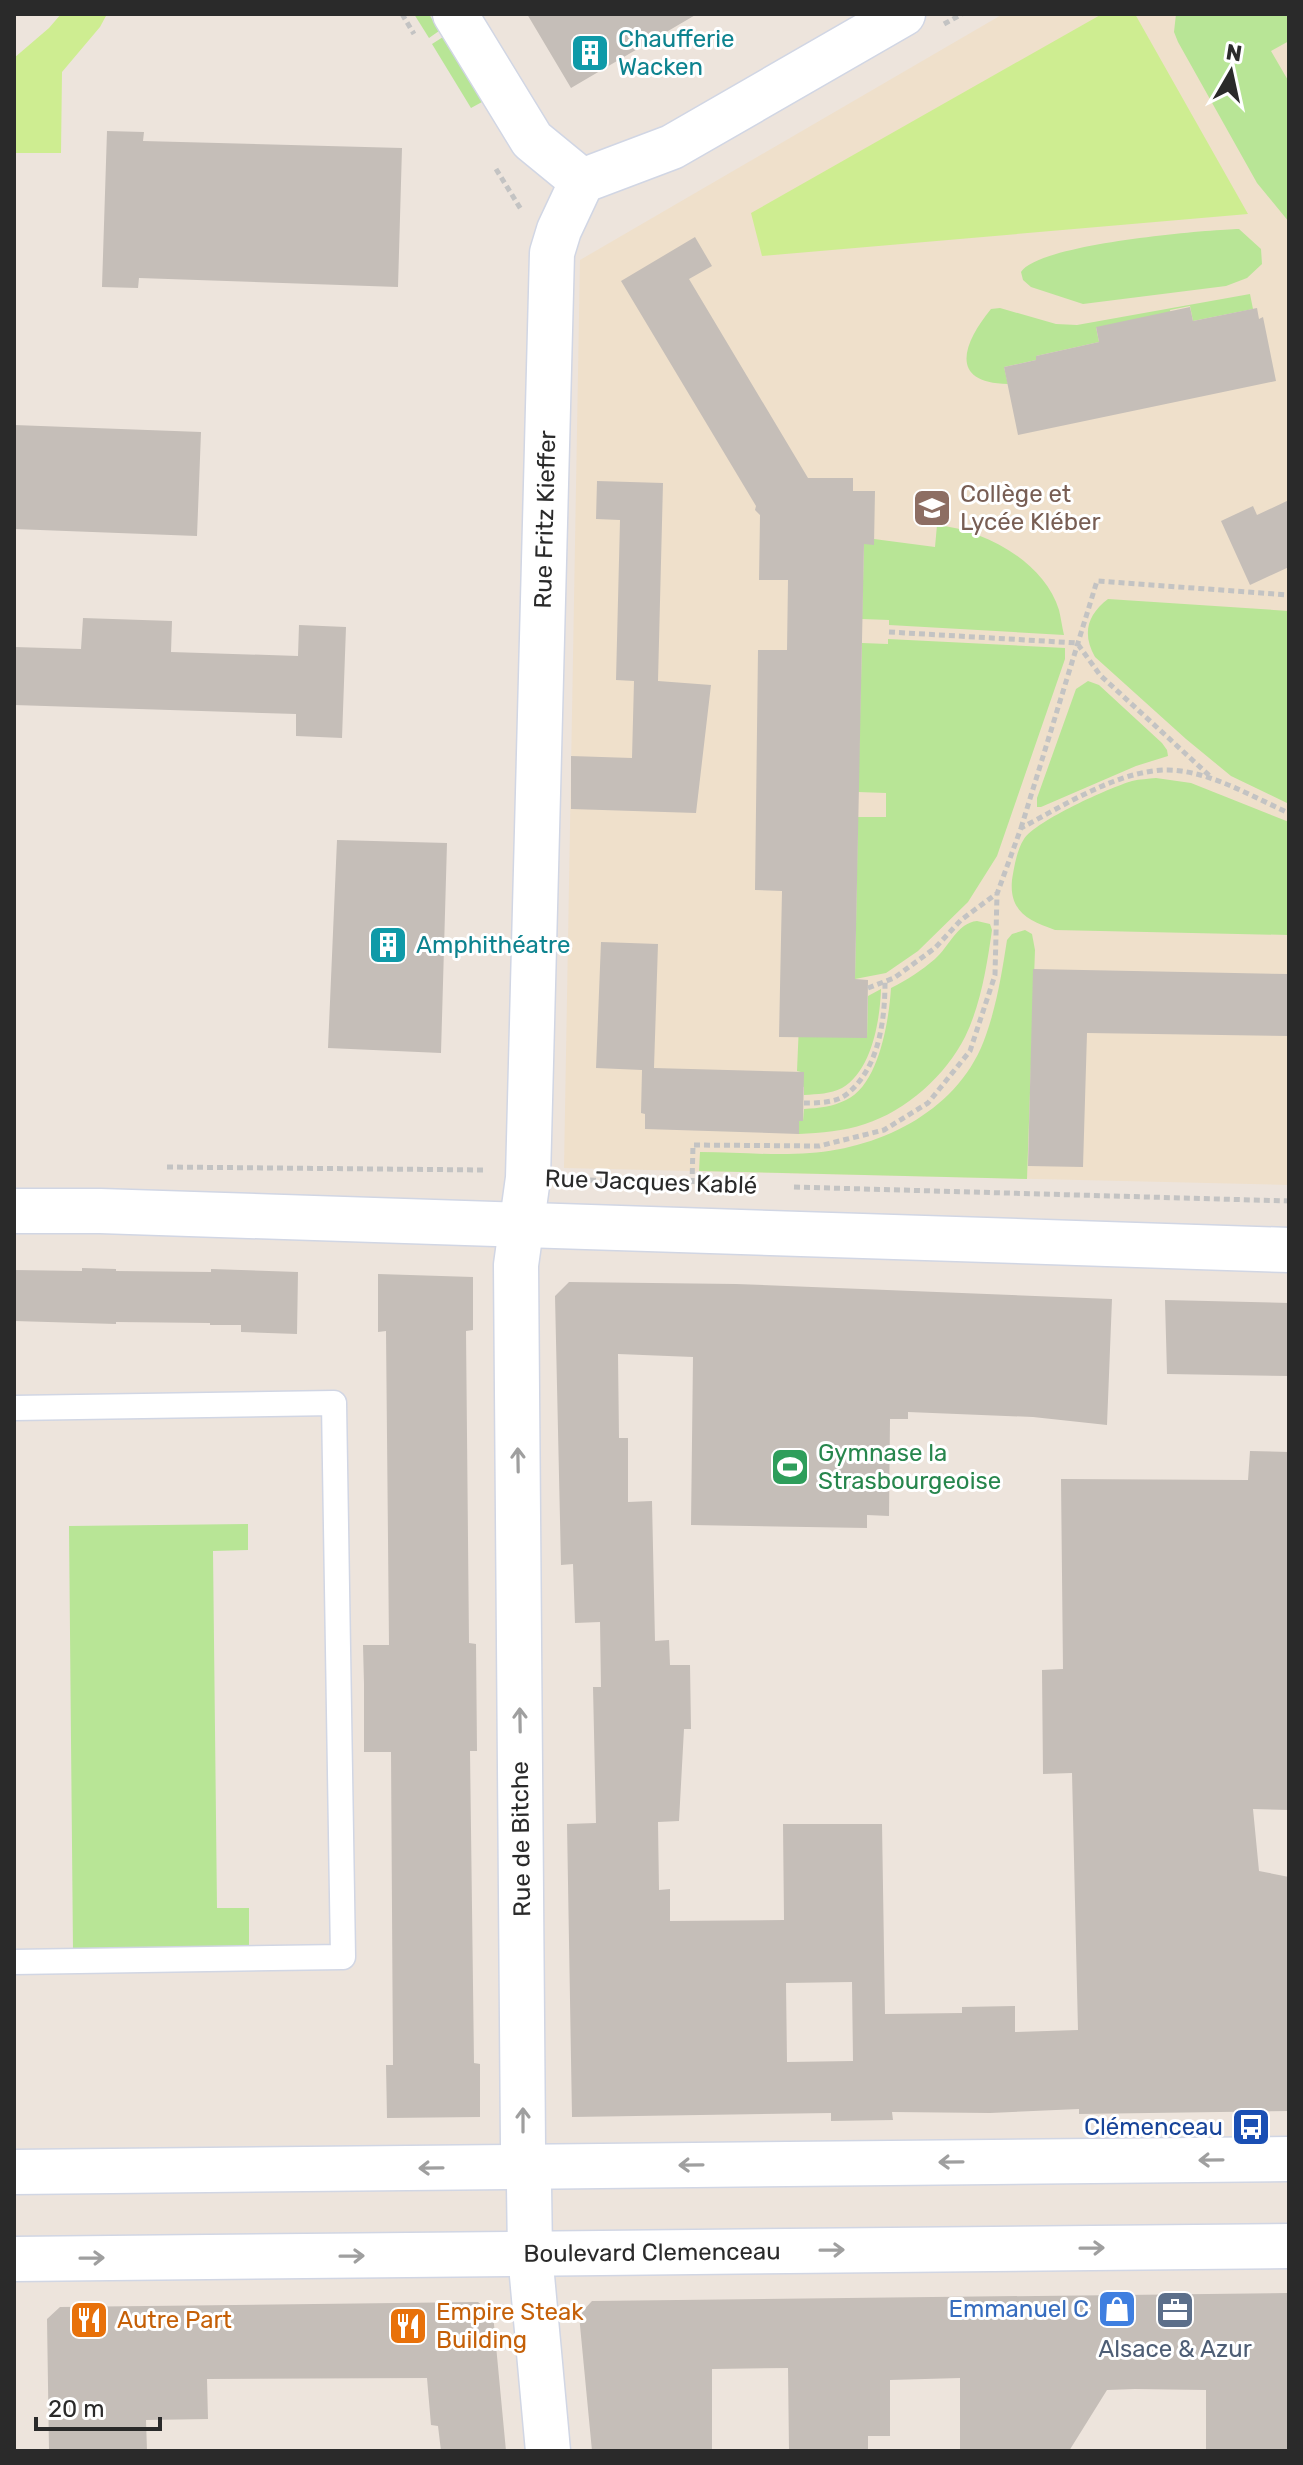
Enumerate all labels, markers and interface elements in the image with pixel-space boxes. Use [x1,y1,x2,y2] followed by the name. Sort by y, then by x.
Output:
[618,25,734,81] place label: Chaufferie Wacken
[569,32,611,74] building icon: Chaufferie Wacken
[1191,32,1271,112] north arrow
[1224,38,1244,67] text: N
[529,430,561,609] street label: Rue Fritz Kieffer
[960,480,1101,536] place label: Collège et Lycée Kléber
[911,487,953,529] school or university icon: Collège et Lycée Kléber
[367,924,409,966] building icon: Amphithéatre
[416,931,570,959] place label: Amphithéatre
[544,1164,758,1200] street label: Rue Jacques Kablé
[818,1439,1001,1495] place label: Gymnase la Strasbourgeoise
[769,1446,811,1488] sports icon: Gymnase la Strasbourgeoise
[510,1447,526,1474] one-way arrow
[512,1707,528,1734] one-way arrow
[506,1761,536,1917] street label: Rue de Bitche
[1230,2106,1272,2148] bus stop icon: Clémenceau
[515,2107,531,2134] one-way arrow
[1084,2113,1223,2141] place label: Clémenceau
[1198,2152,1225,2168] one-way arrow
[938,2154,965,2170] one-way arrow
[678,2157,705,2173] one-way arrow
[418,2160,445,2175] one-way arrow
[523,2237,781,2268] street label: Boulevard Clemenceau
[1078,2240,1105,2256] one-way arrow
[818,2242,845,2258] one-way arrow
[338,2248,365,2264] one-way arrow
[78,2251,105,2266] one-way arrow
[1096,2288,1138,2330] shop icon: Emmanuel C
[1154,2289,1196,2331] office icon: Alsace & Azur
[948,2295,1089,2323] place label: Emmanuel C
[436,2298,584,2354] place label: Empire Steak Building
[68,2299,110,2341] restaurant icon: Autre Part
[387,2305,429,2347] restaurant icon: Empire Steak Building
[117,2306,232,2334] place label: Autre Part
[1098,2335,1252,2363] place label: Alsace & Azur
[36,2381,160,2431] scale bar
[48,2395,105,2423] text: 20 m

